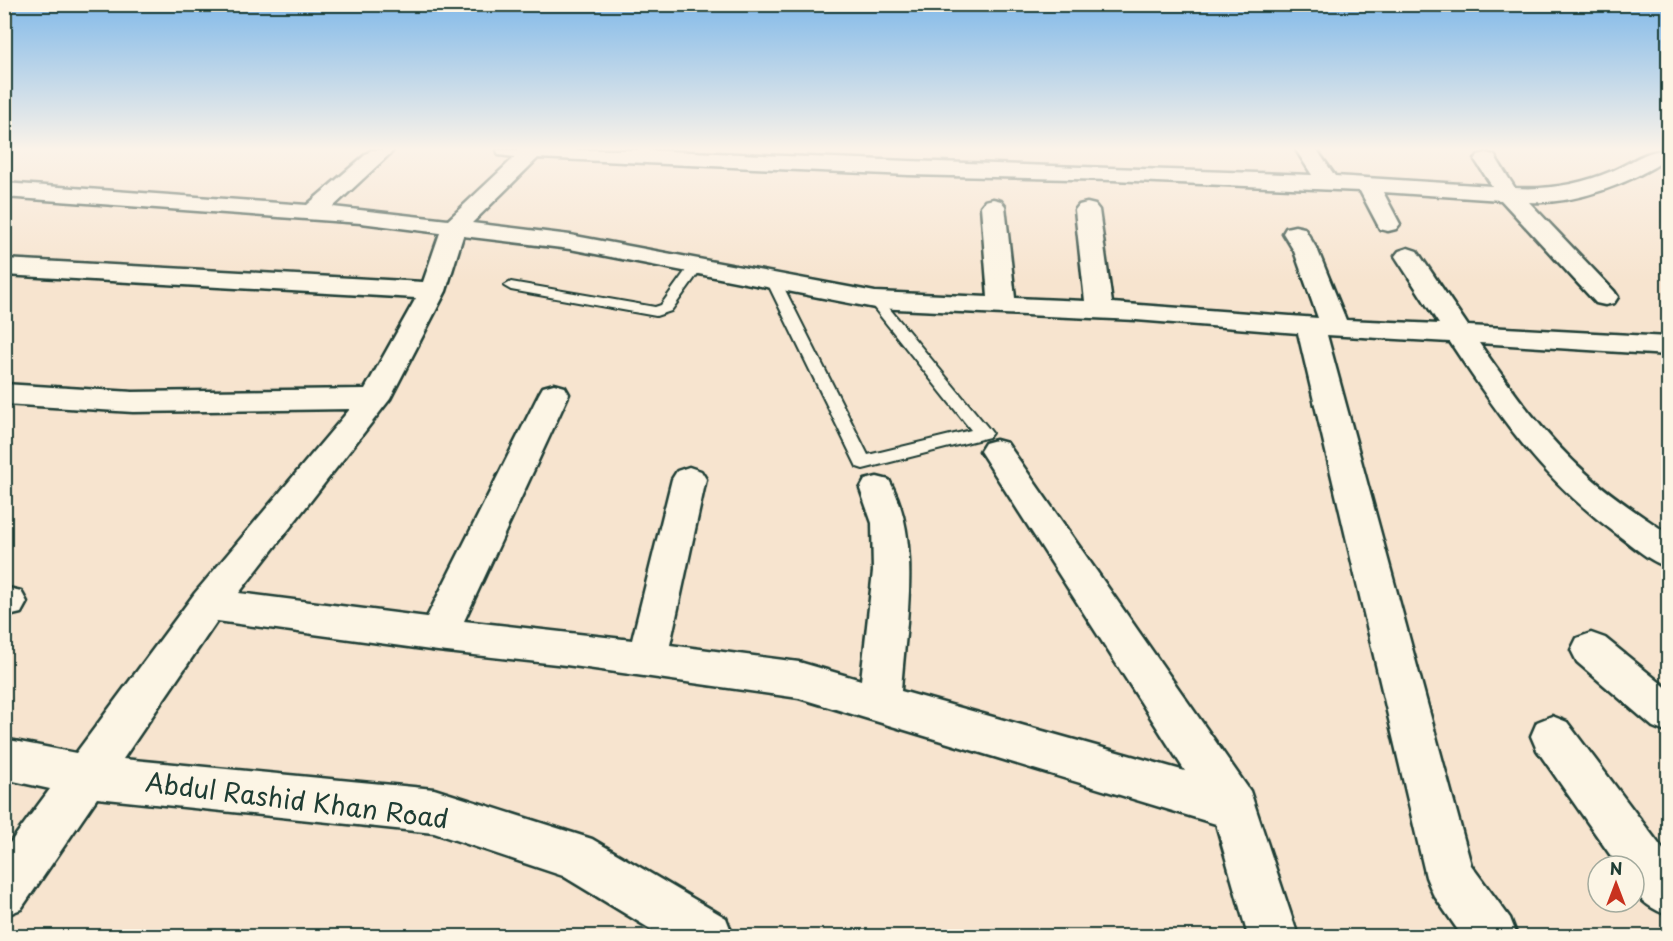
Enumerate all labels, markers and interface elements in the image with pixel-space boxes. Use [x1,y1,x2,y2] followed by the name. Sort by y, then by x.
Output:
[143,762,451,837] street label: Abdul Rashid Khan Road
[1586,854,1646,914] north arrow
[1610,856,1622,880] text: N

